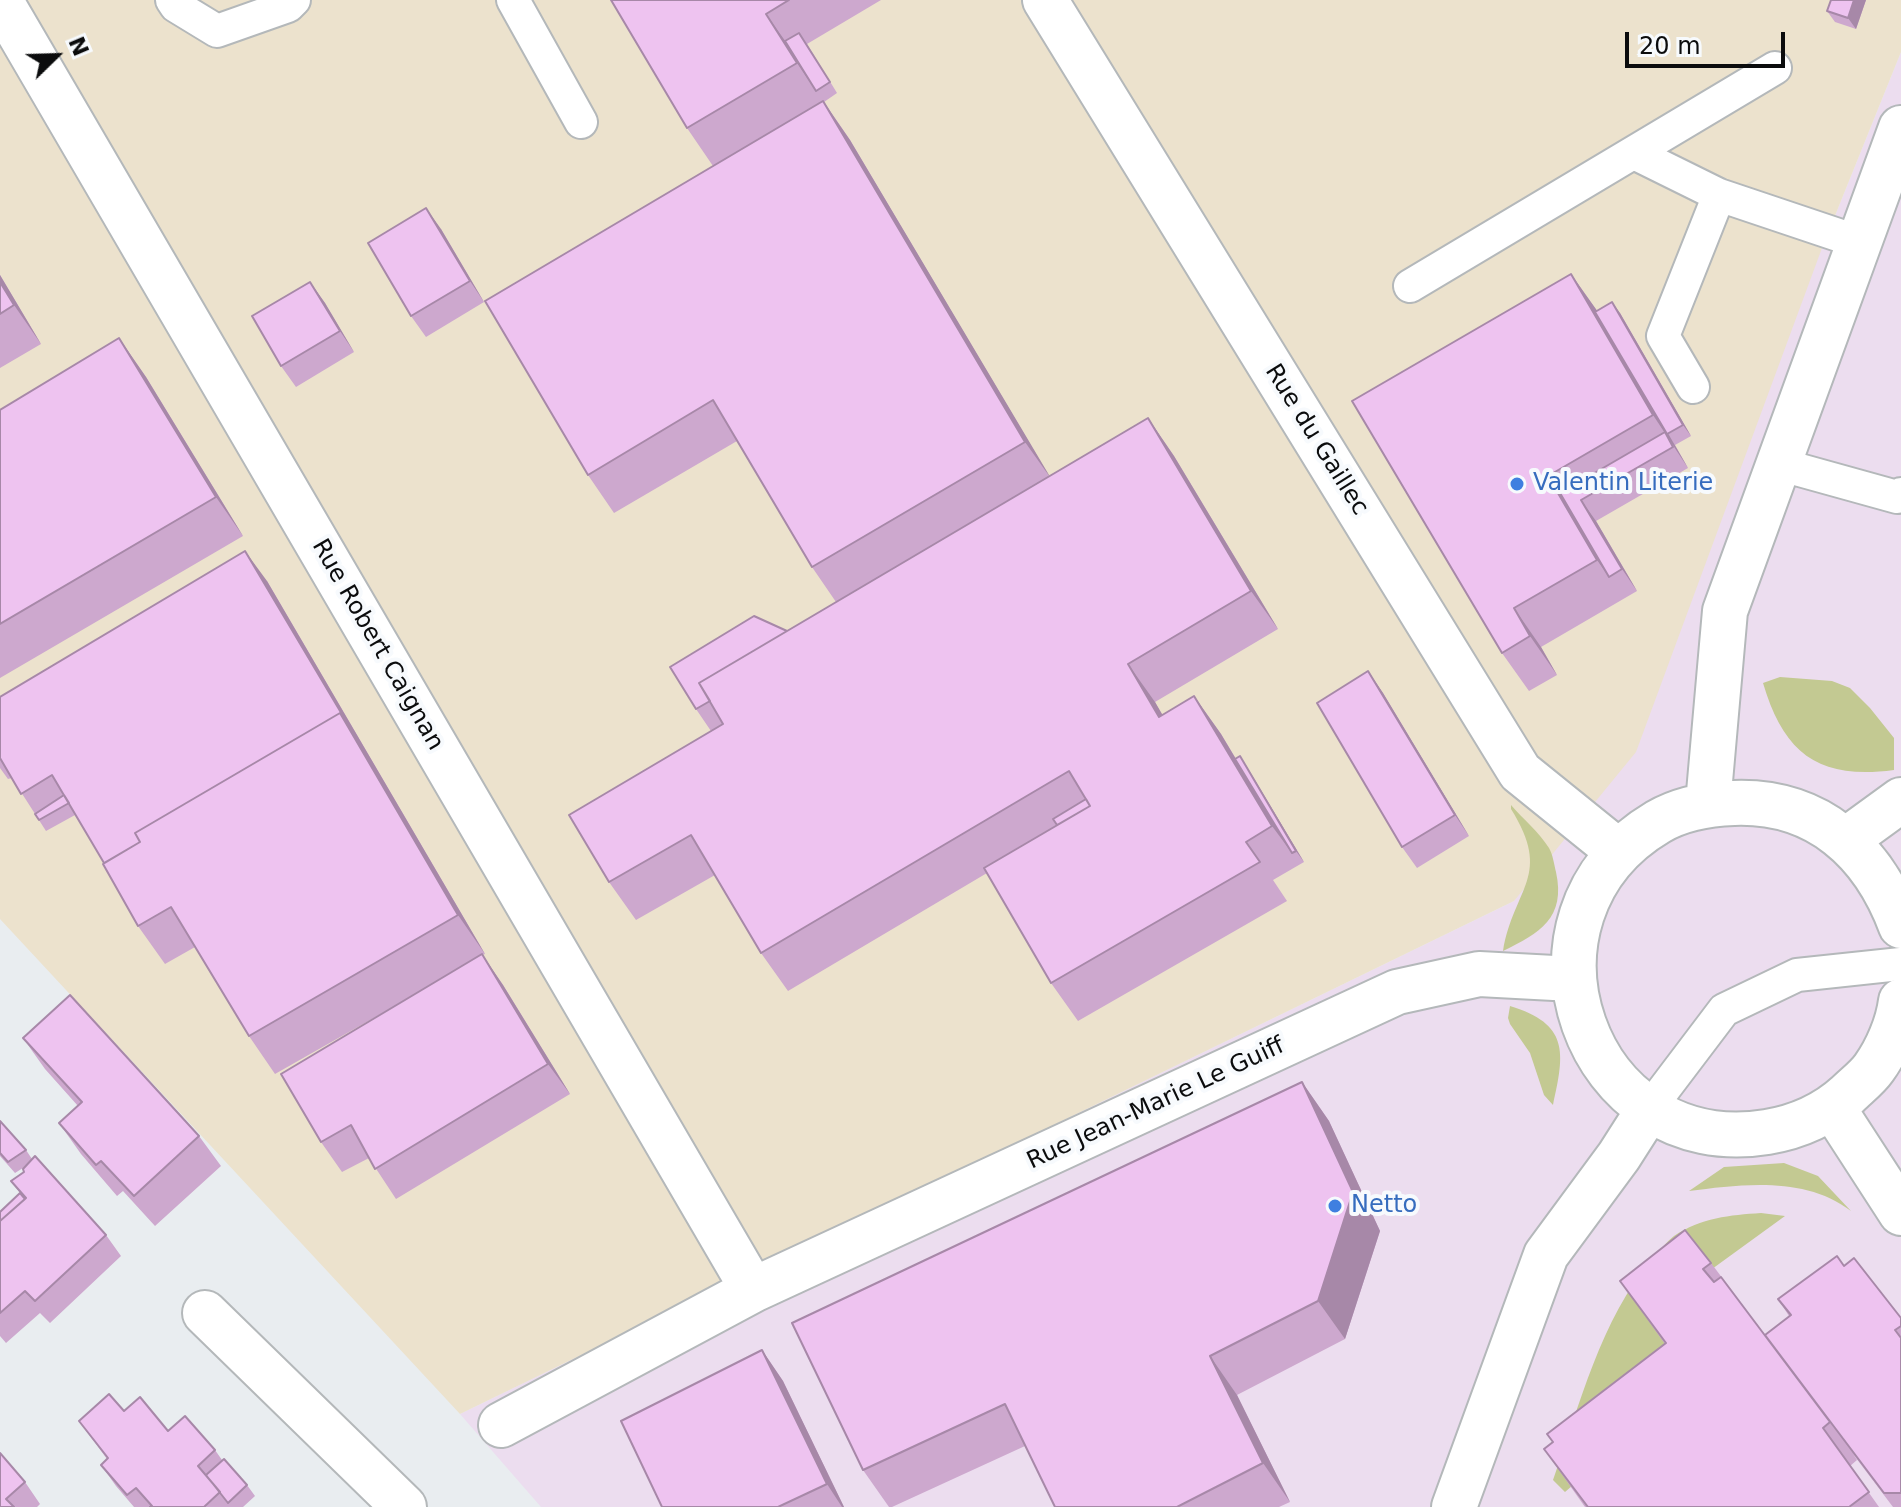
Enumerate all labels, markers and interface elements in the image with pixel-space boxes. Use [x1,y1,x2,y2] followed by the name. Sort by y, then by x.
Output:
[16,16,96,96] north arrow
[1629,16,1789,66] scale bar
[1639,32,1701,60] text: 20 m
[63,33,94,60] text: N
[1258,359,1374,521] street label: Rue du Gaillec
[1533,470,1713,498] place label: Valentin Literie
[1508,475,1526,493] marker: Valentin Literie
[305,534,449,756] street label: Rue Robert Caignan
[1023,1032,1289,1176] street label: Rue Jean-Marie Le Guiff
[1351,1192,1417,1220] place label: Netto
[1326,1197,1344,1215] marker: Netto

